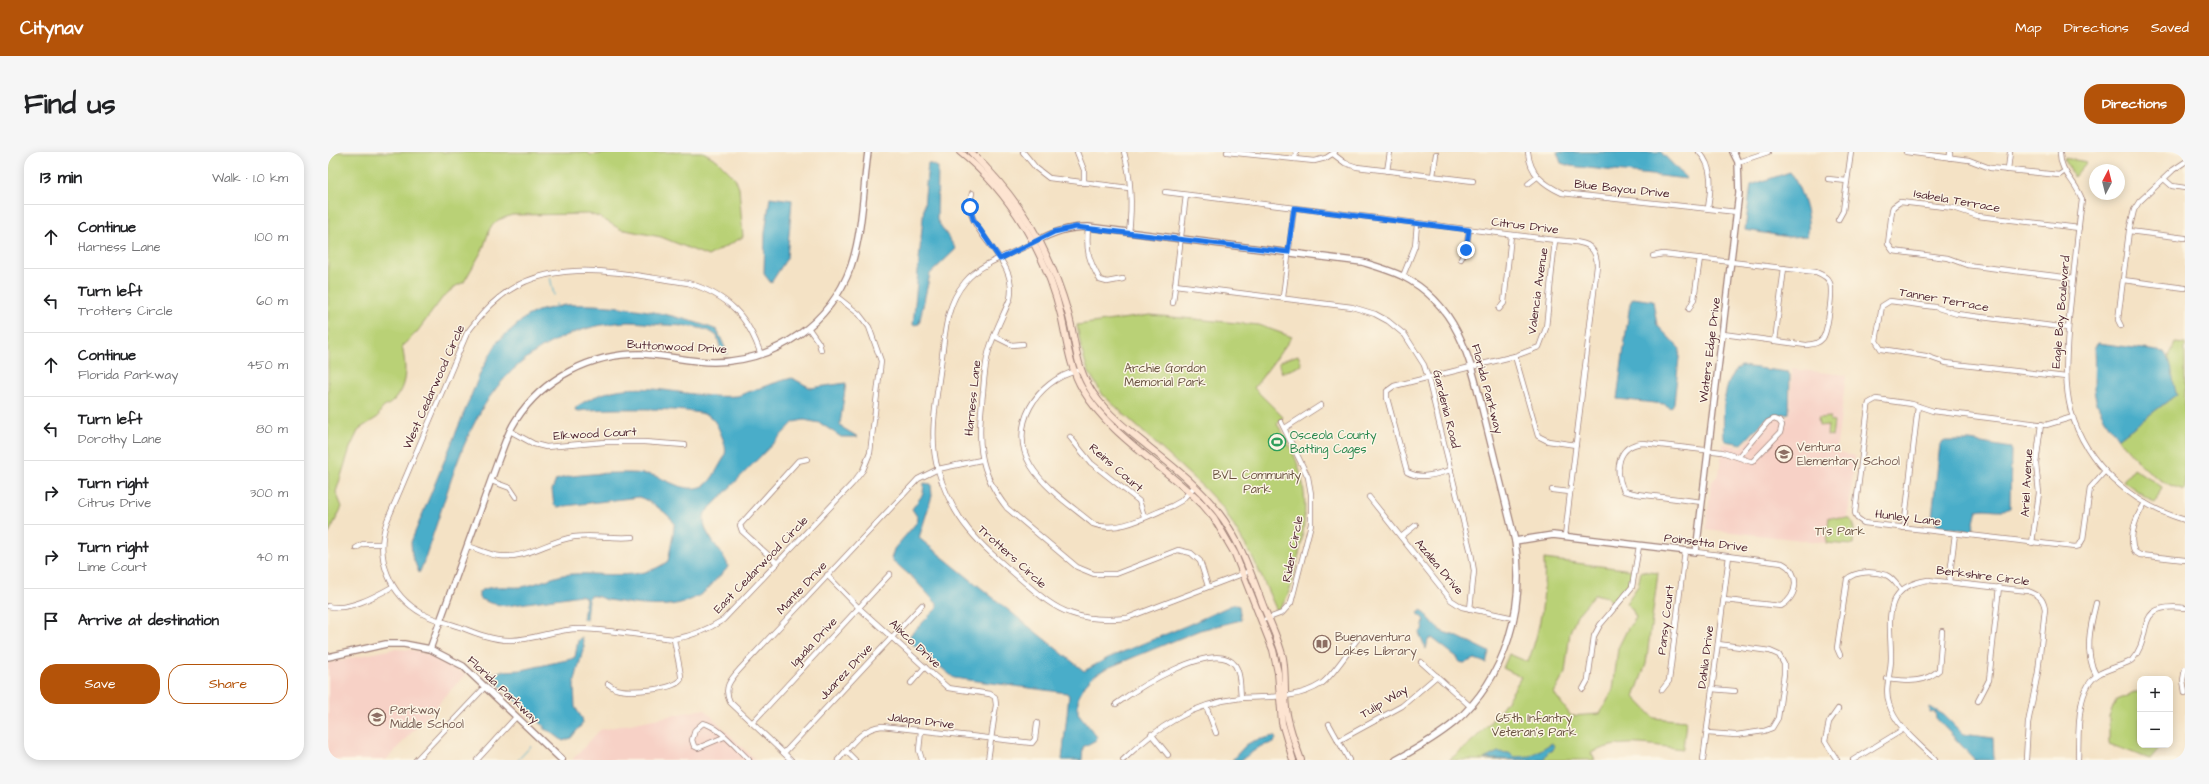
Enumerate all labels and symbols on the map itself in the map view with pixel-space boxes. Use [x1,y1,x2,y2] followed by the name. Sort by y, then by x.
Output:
[2089,164,2125,200] north arrow
[1573,176,1671,203] street label: Blue Bayou Drive
[1913,185,2002,217] street label: Isabela Terrace
[961,198,979,216] route start
[1490,213,1560,239] street label: Citrus Drive
[1457,241,1475,259] route end
[1524,246,1553,335] street label: Valencia Avenue
[2048,255,2075,369] street label: Eagle Bay Boulevard
[1898,284,1991,316] street label: Tanner Terrace
[1695,296,1726,404] street label: Waters Edge Drive
[399,322,469,452] street label: West Cedarwood Circle
[627,336,728,358] street label: Buttonwood Drive
[1466,342,1507,437] street label: Florida Parkway
[961,359,985,437] street label: Harness Lane
[1124,360,1206,391] park label: Archie Gordon Memorial Park
[1428,368,1464,450] street label: Gardenia Road
[553,423,637,445] street label: Elkwood Court
[1290,427,1377,459] place label: Osceola County Batting Cages
[1267,432,1287,452] sports icon: Osceola County Batting Cages
[1797,439,1900,471] place label: Ventura Elementary School
[1085,440,1147,496] street label: Reins Court
[1774,444,1794,464] school or university icon: Ventura Elementary School
[2017,448,2037,518] street label: Ariel Avenue
[1213,467,1302,498] park label: BVL Community Park
[1874,506,1942,532] street label: Hunley Lane
[710,512,813,618] street label: East Cedarwood Circle
[1278,514,1308,584] street label: Rider Circle
[974,521,1051,593] street label: Trotters Circle
[1815,523,1866,540] park label: TI's Park
[1663,529,1749,557] street label: Poinsetta Drive
[1411,536,1468,599] street label: Azalea Drive
[773,557,831,618] street label: Mante Drive
[1936,562,2031,590] street label: Berkshire Circle
[1653,584,1680,656] street label: Pansy Court
[787,613,842,671] street label: Iguala Drive
[885,616,945,673] street label: Alixco Drive
[1694,624,1718,689] street label: Dahlia Drive
[1335,629,1417,661] place label: Buenaventura Lakes Library
[1312,634,1332,654] library icon: Buenaventura Lakes Library
[815,640,877,704] street label: Juarez Drive
[463,652,543,729] street label: Florida Parkway
[1357,681,1412,724] street label: Tulip Way
[390,702,464,733] place label: Parkway Middle School
[367,707,387,727] school or university icon: Parkway Middle School
[887,708,956,734] street label: Jalapa Drive
[1492,710,1577,741] park label: 65th Infantry Veteran's Park

